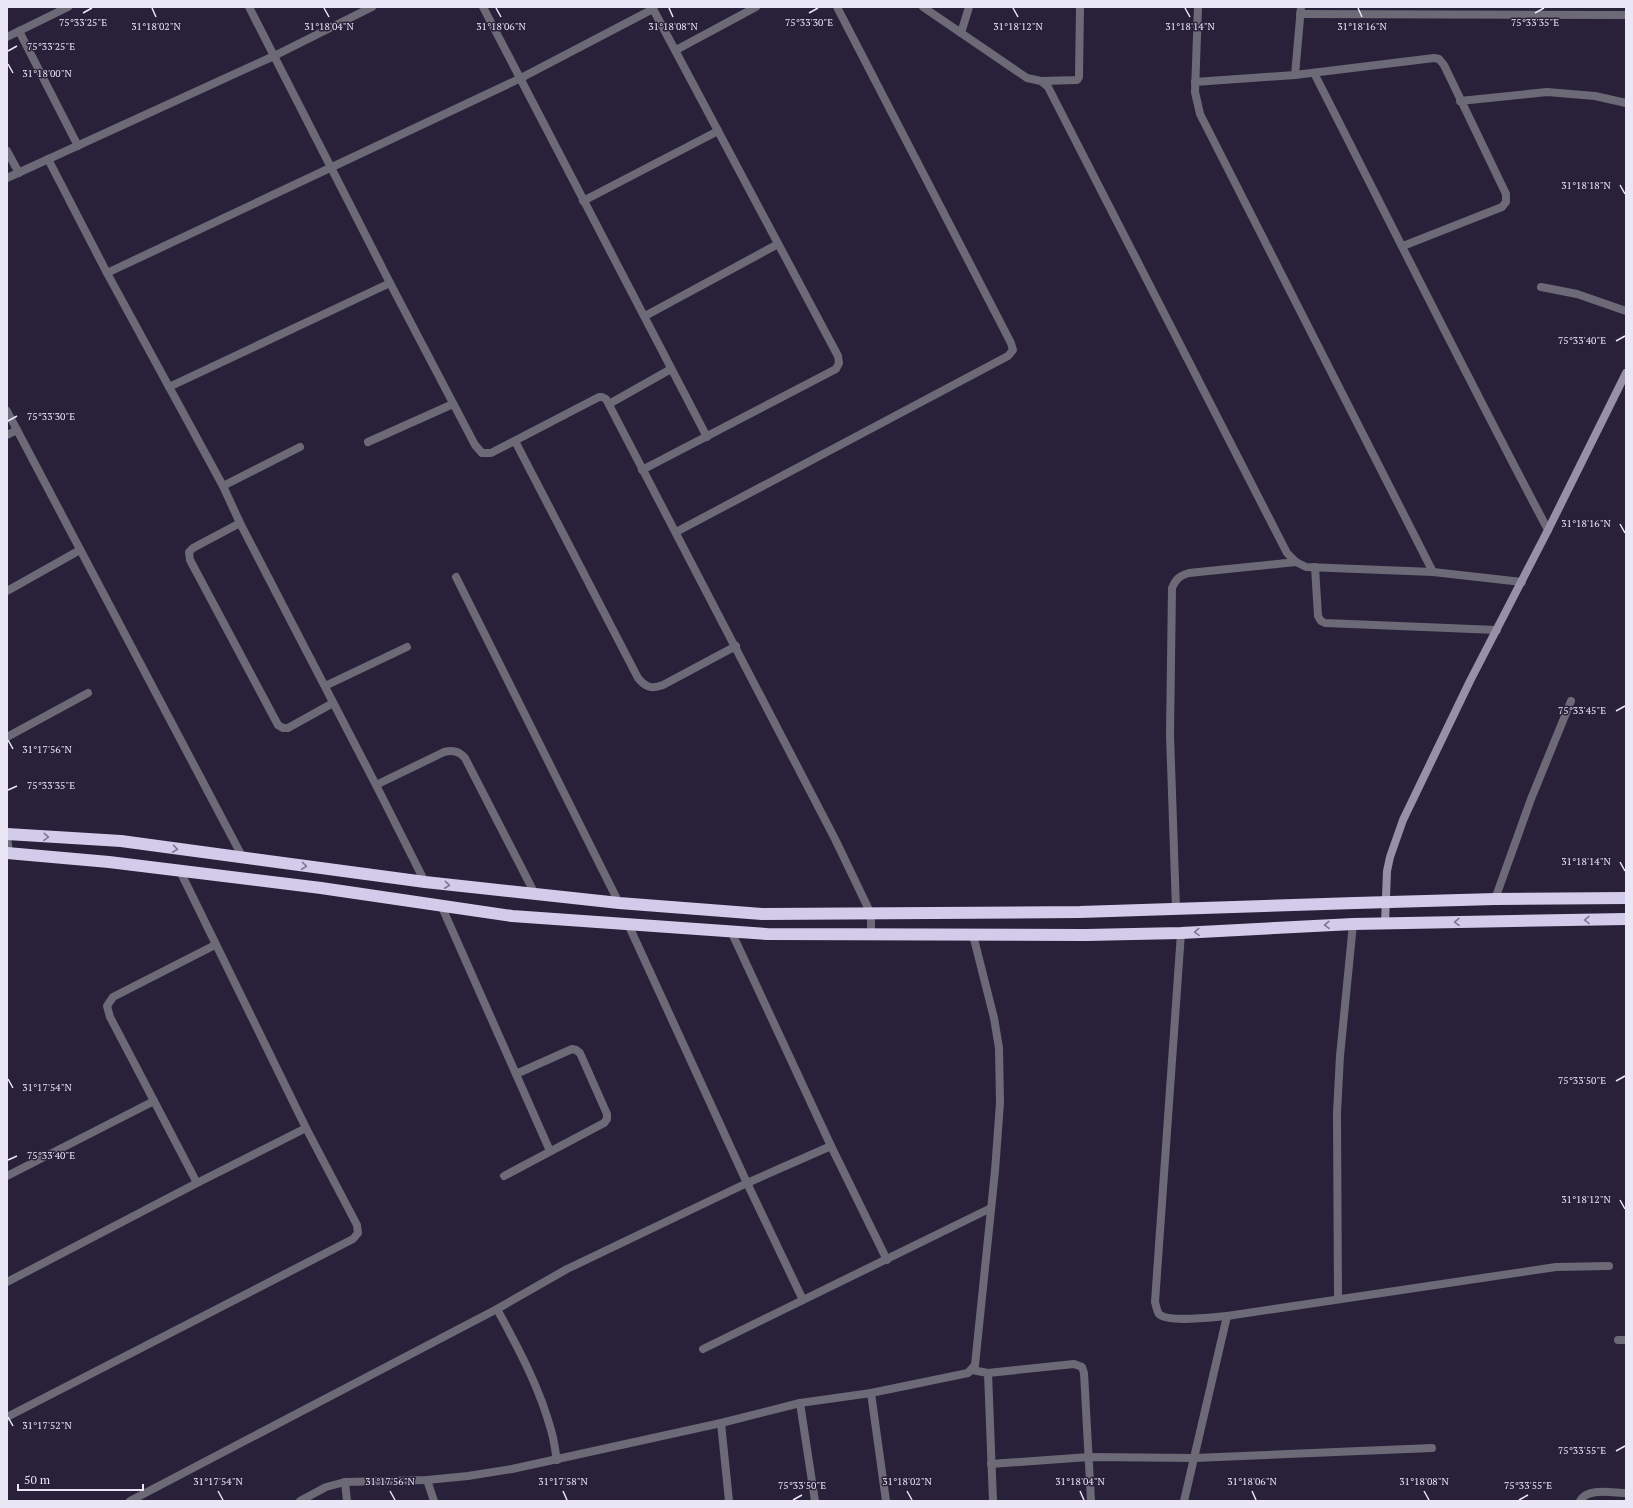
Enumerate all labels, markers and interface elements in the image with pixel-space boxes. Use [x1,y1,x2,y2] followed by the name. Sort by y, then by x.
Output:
[59,16,107,29] text: 75°33'25"E
[785,16,833,29] text: 75°33'30"E
[1511,16,1559,29] text: 75°33'35"E
[131,20,181,33] text: 31°18'02"N
[304,20,354,33] text: 31°18'04"N
[476,20,526,33] text: 31°18'06"N
[648,20,698,33] text: 31°18'08"N
[993,20,1043,33] text: 31°18'12"N
[1165,20,1215,33] text: 31°18'14"N
[1337,20,1387,33] text: 31°18'16"N
[27,40,75,53] text: 75°33'25"E
[22,67,72,80] text: 31°18'00"N
[1561,179,1611,192] text: 31°18'18"N
[1558,334,1606,347] text: 75°33'40"E
[27,410,75,423] text: 75°33'30"E
[1561,517,1611,530] text: 31°18'16"N
[1558,704,1606,717] text: 75°33'45"E
[22,743,72,756] text: 31°17'56"N
[27,779,75,792] text: 75°33'35"E
[43,832,49,841] one-way arrow
[172,844,178,853] one-way arrow
[1561,855,1611,868] text: 31°18'14"N
[301,861,307,870] one-way arrow
[444,880,450,889] one-way arrow
[1584,916,1590,924] one-way arrow
[1454,918,1460,926] one-way arrow
[1324,921,1330,930] one-way arrow
[1194,928,1200,937] one-way arrow
[1558,1074,1606,1087] text: 75°33'50"E
[22,1081,72,1094] text: 31°17'54"N
[27,1149,75,1162] text: 75°33'40"E
[1561,1193,1611,1206] text: 31°18'12"N
[22,1419,72,1432] text: 31°17'52"N
[1558,1444,1606,1457] text: 75°33'55"E
[18,1466,143,1492] scale bar
[24,1472,51,1487] text: 50 m
[193,1475,243,1488] text: 31°17'54"N
[365,1475,415,1488] text: 31°17'56"N
[538,1475,588,1488] text: 31°17'58"N
[882,1475,932,1488] text: 31°18'02"N
[1055,1475,1105,1488] text: 31°18'04"N
[1227,1475,1277,1488] text: 31°18'06"N
[1399,1475,1449,1488] text: 31°18'08"N
[778,1479,826,1492] text: 75°33'50"E
[1504,1479,1552,1492] text: 75°33'55"E

